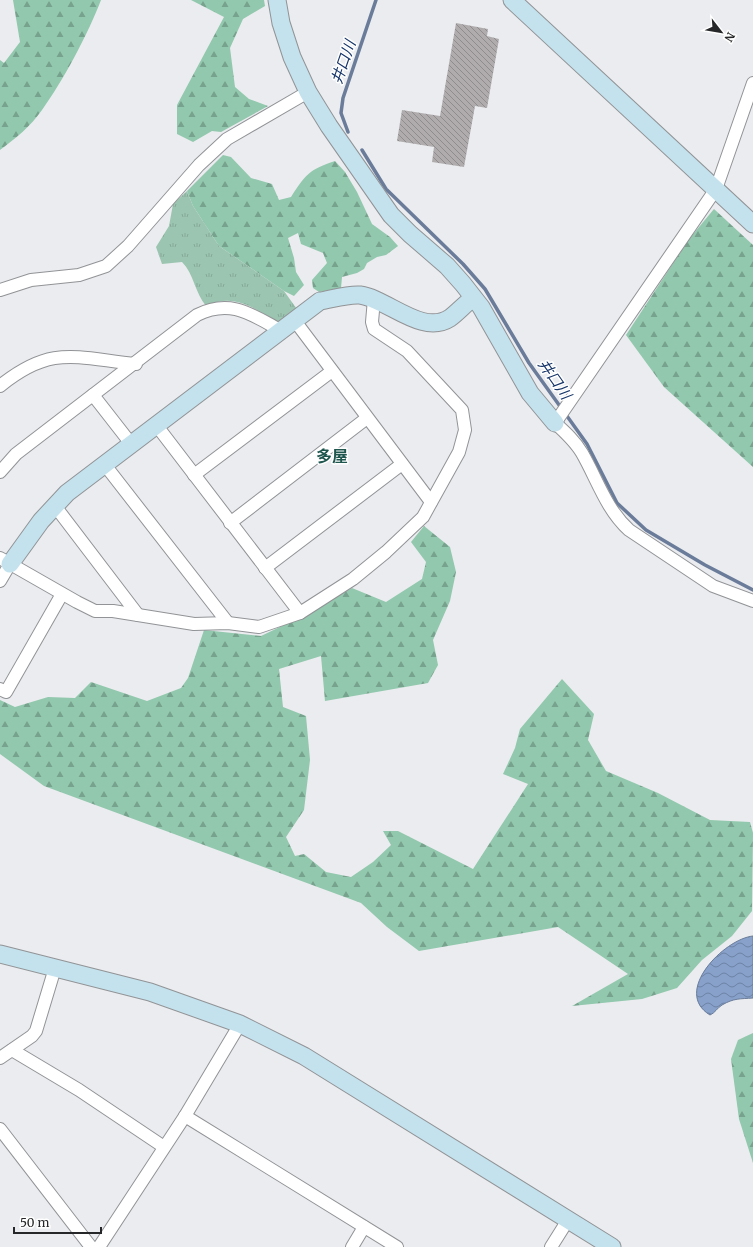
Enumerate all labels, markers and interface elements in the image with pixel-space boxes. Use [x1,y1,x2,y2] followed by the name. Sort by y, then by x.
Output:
[701,12,741,52] north arrow
[721,30,738,45] text: N
[327,36,360,86] water label: 井口川
[534,355,577,405] water label: 井口川
[316,446,348,466] district label: 多屋
[14,1209,101,1235] scale bar
[20,1215,49,1230] text: 50 m

